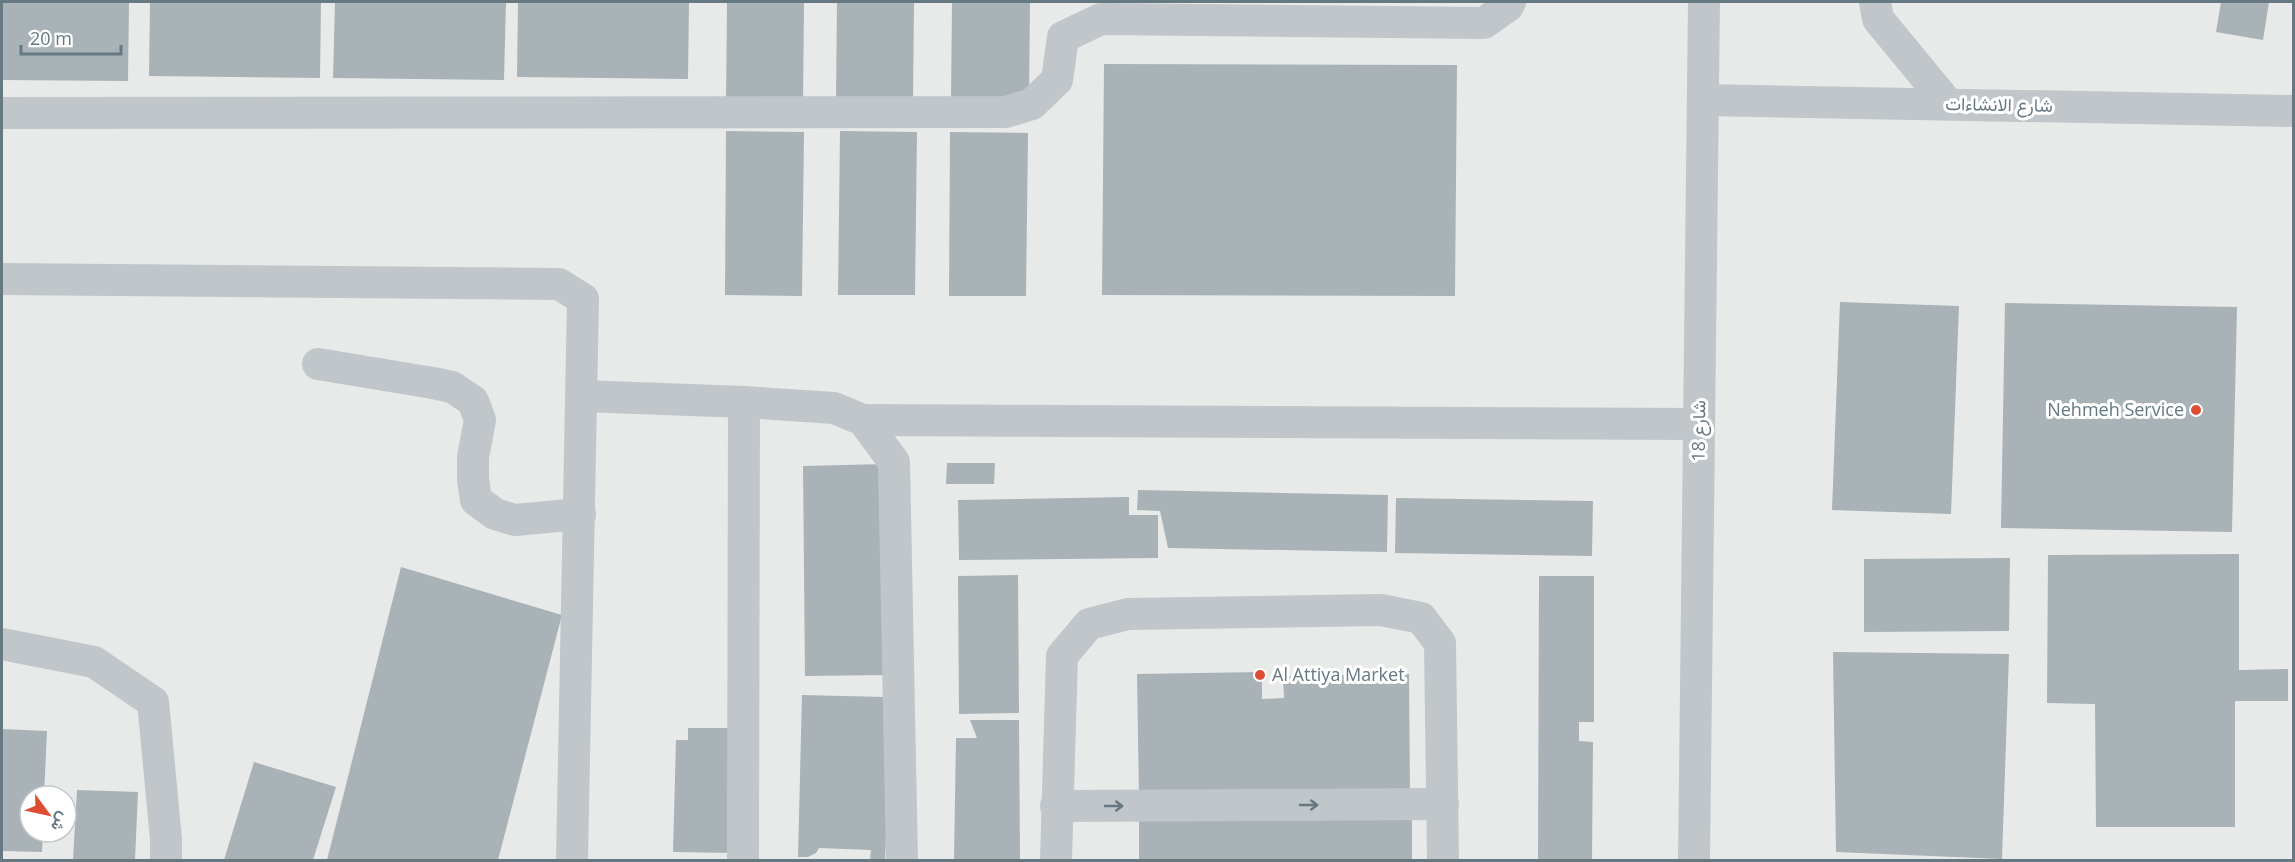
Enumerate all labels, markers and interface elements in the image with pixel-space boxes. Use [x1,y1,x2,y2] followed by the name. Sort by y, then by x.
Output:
[21,18,122,56] scale bar
[30,26,72,50] text: 20 m
[1945,91,2053,118] street label: شارع الانشاءات
[2047,397,2184,421] place label: Nehmeh Service
[1685,400,1712,462] street label: شارع 18
[2189,403,2203,417] marker: Nehmeh Service
[1272,662,1405,686] place label: Al Attiya Market
[1253,668,1267,682] marker: Al Attiya Market
[18,784,78,844] north arrow
[1299,799,1319,811] one-way arrow
[1104,800,1124,812] one-way arrow
[46,808,75,836] text: ش

